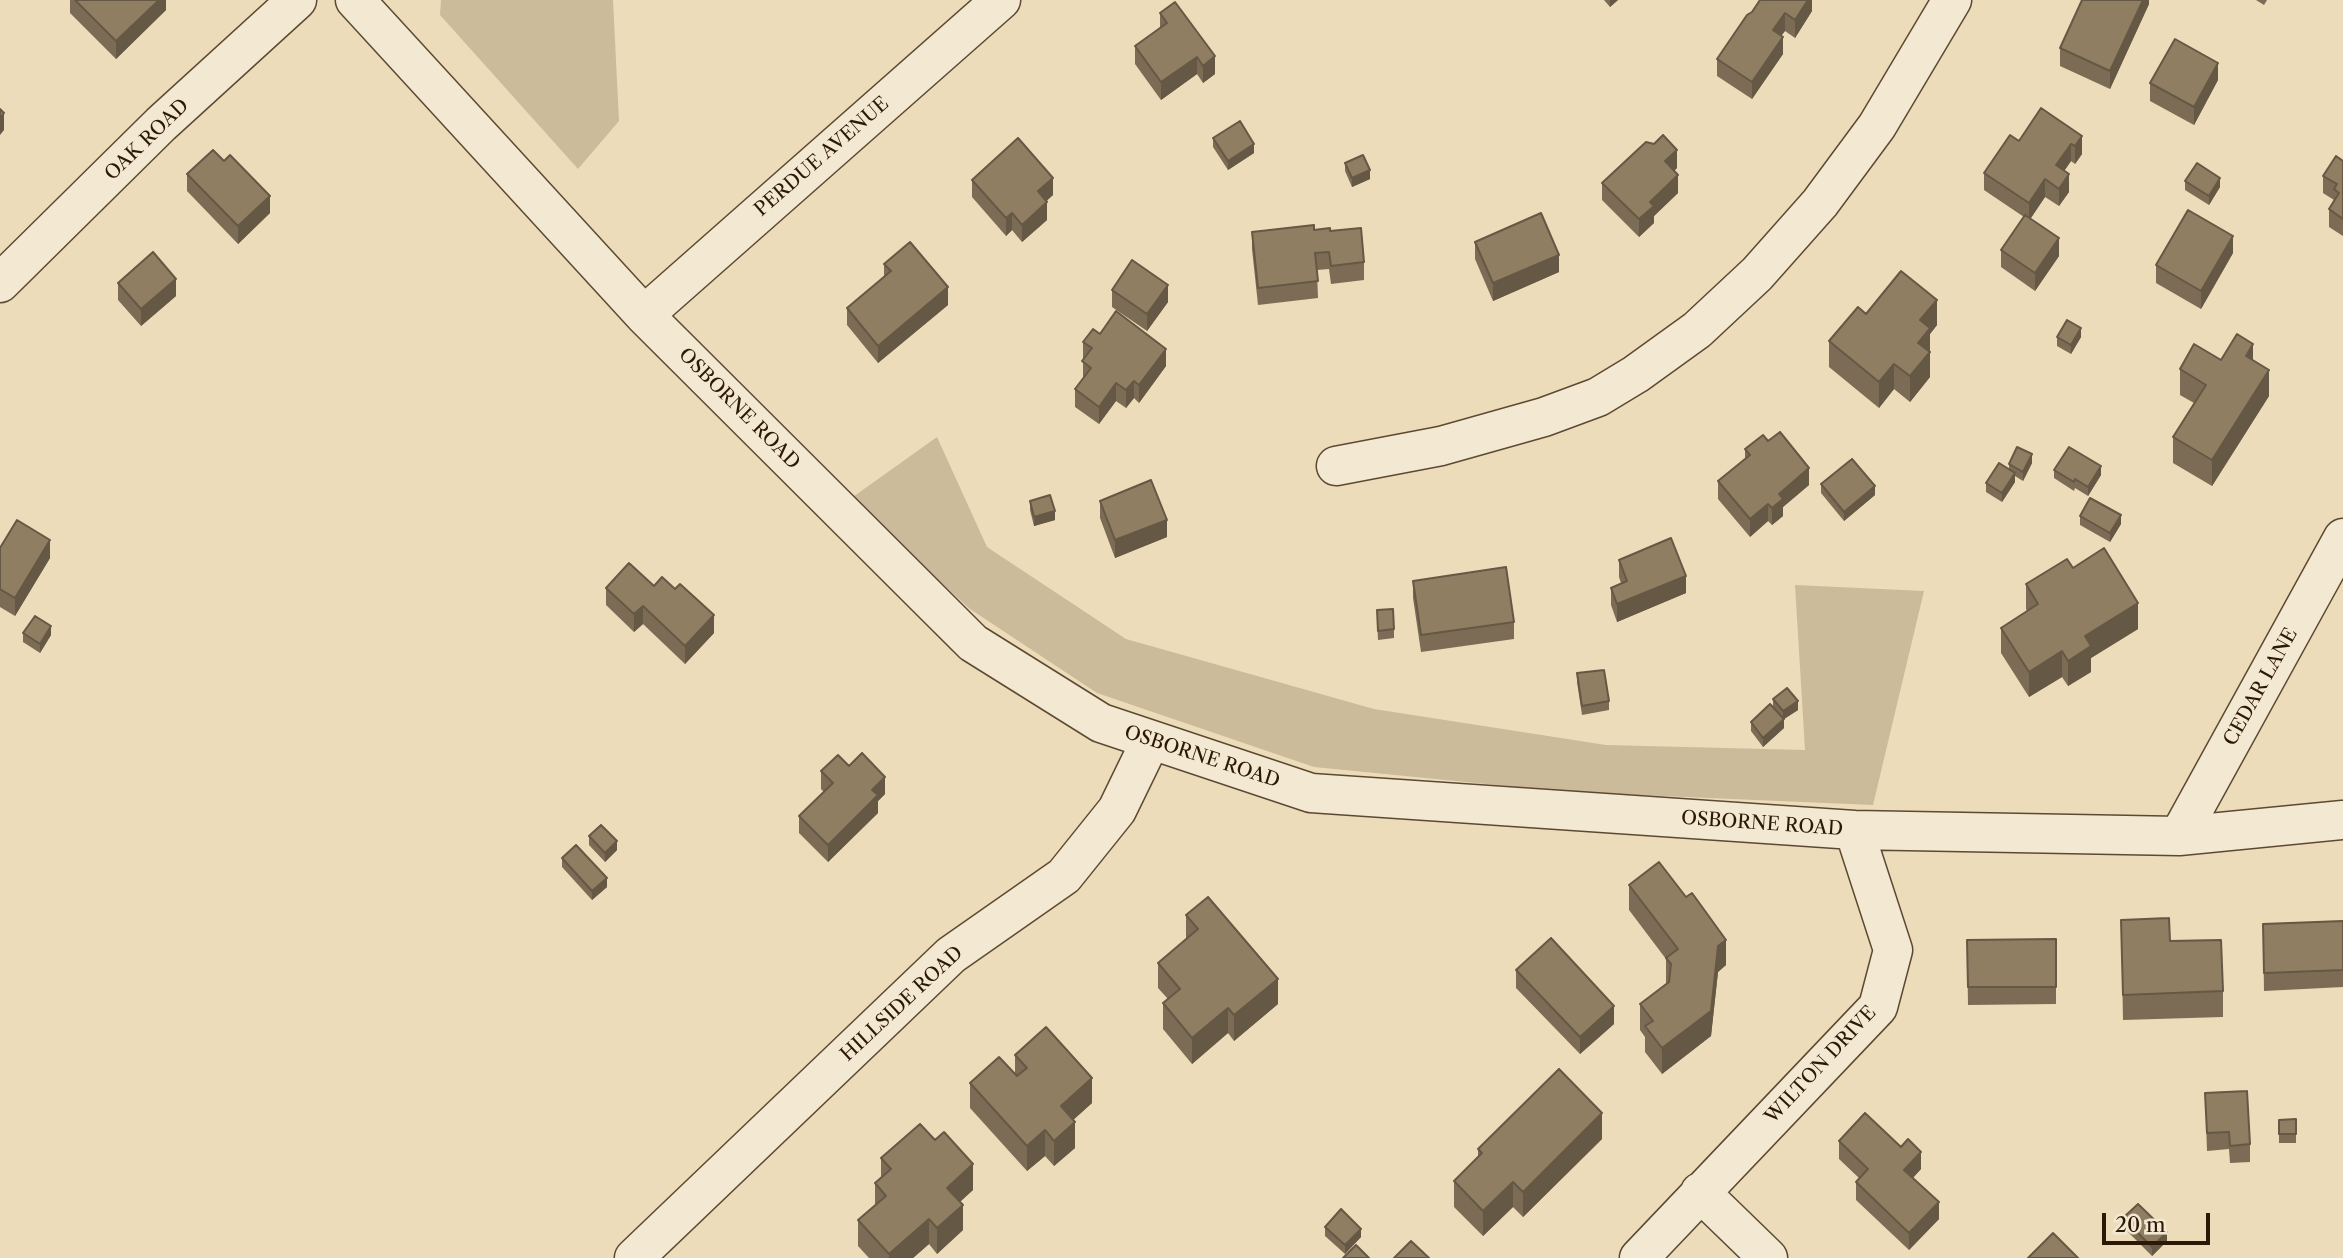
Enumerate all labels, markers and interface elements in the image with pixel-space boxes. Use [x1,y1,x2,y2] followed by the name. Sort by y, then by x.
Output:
[750,93,894,221] street label: PERDUE AVENUE
[100,94,194,186] street label: OAK ROAD
[674,344,804,474] street label: OSBORNE ROAD
[2219,624,2303,750] street label: CEDAR LANE
[1121,721,1283,793] street label: OSBORNE ROAD
[1680,807,1844,841] street label: OSBORNE ROAD
[836,942,968,1066] street label: HILLSIDE ROAD
[1761,1002,1881,1128] street label: WILTON DRIVE
[2105,1198,2214,1242] scale bar
[2115,1212,2166,1237] text: 20 m

